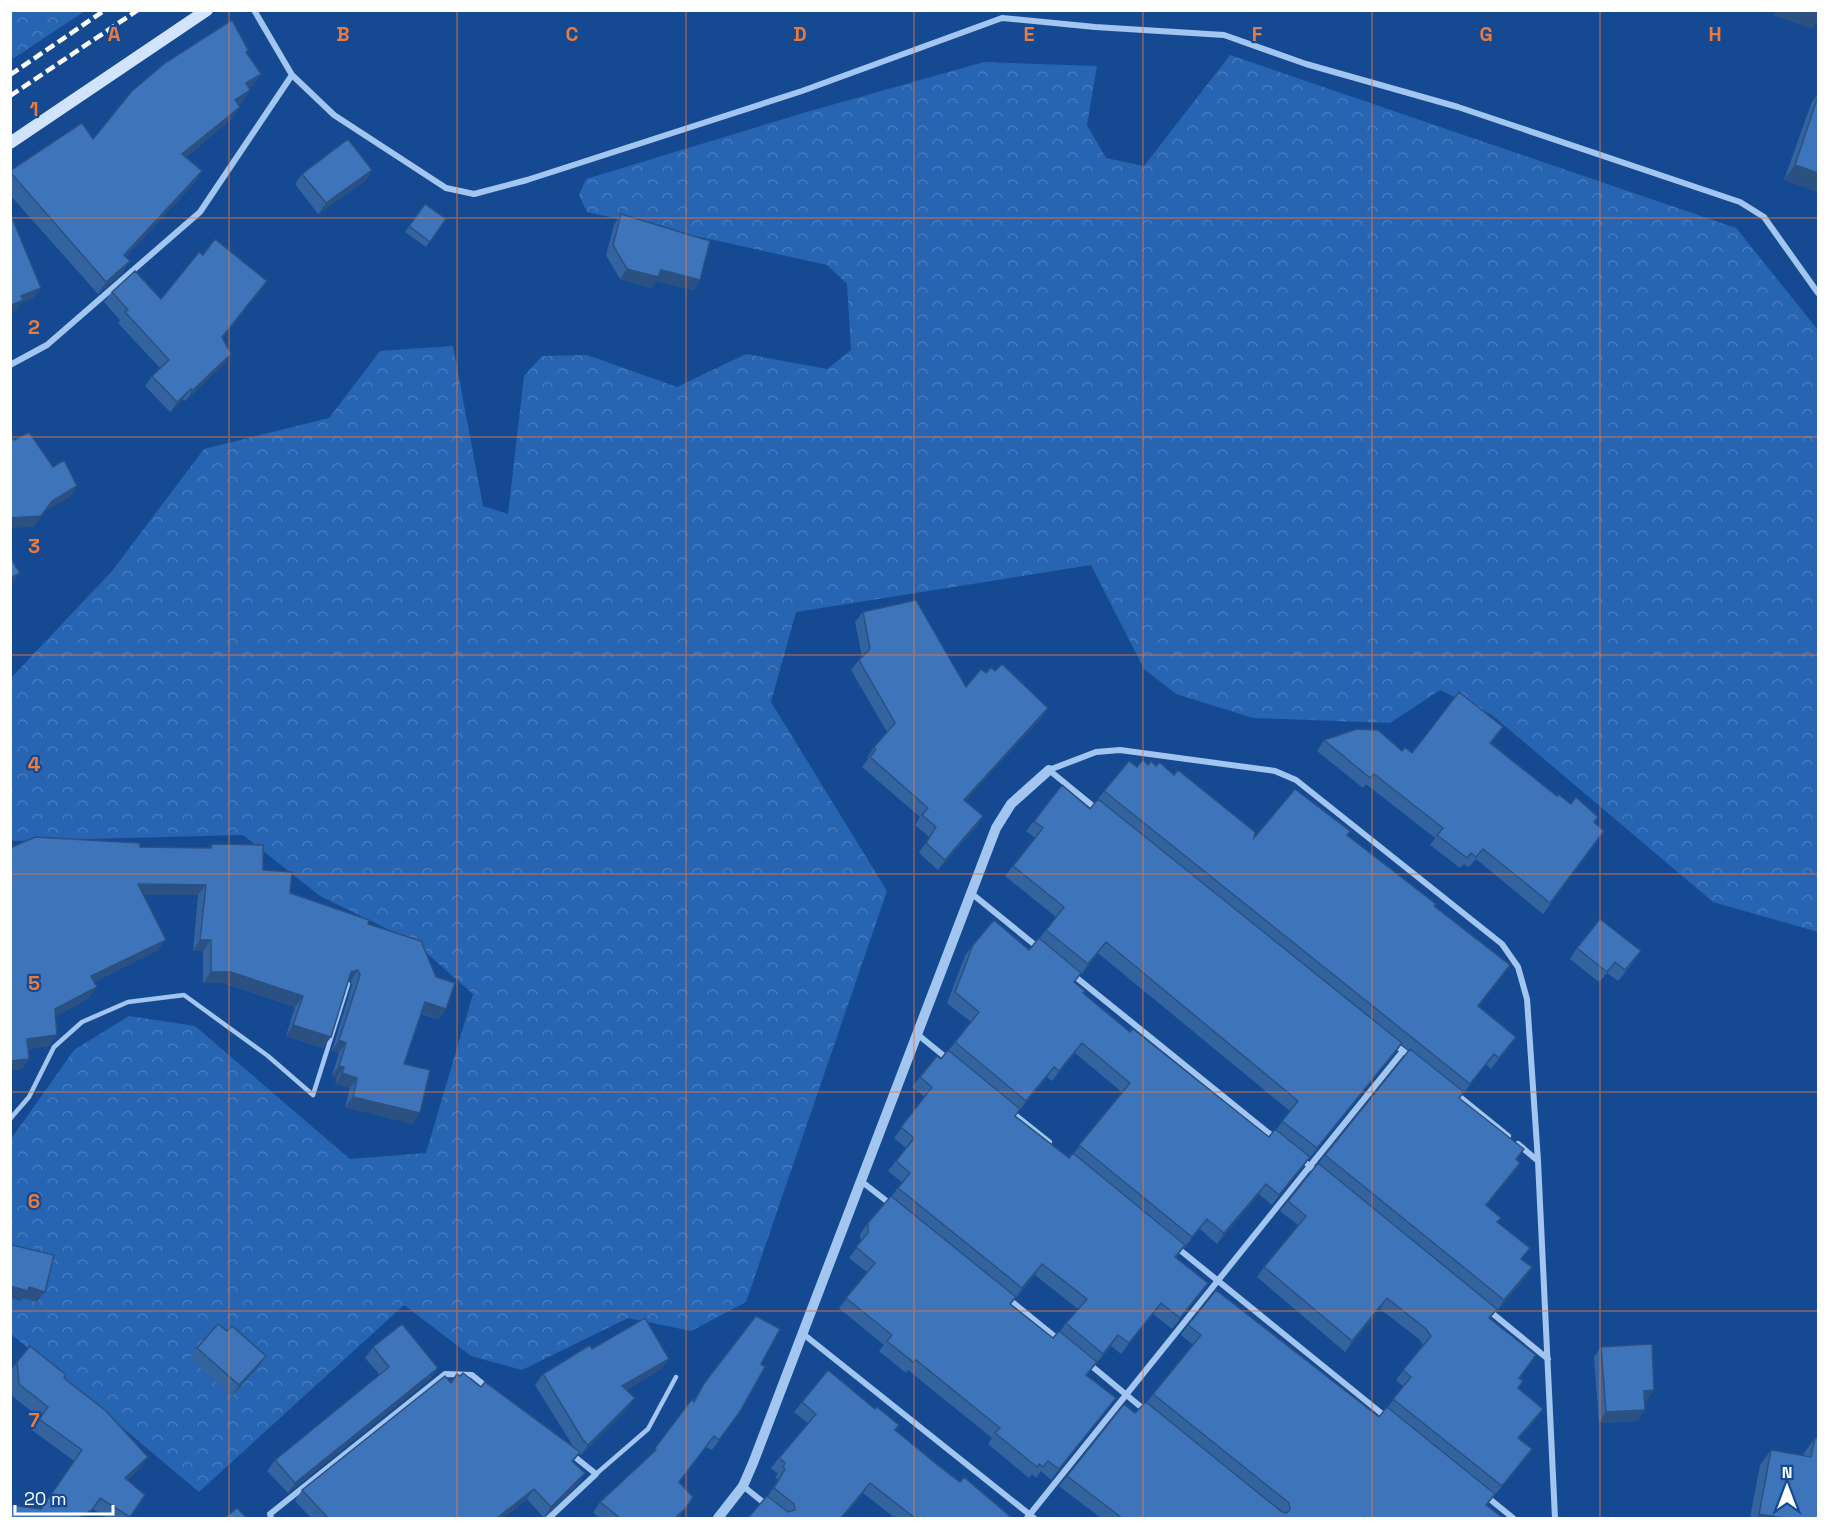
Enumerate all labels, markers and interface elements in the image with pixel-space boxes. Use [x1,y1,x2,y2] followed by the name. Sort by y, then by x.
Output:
[108,21,121,47] text: A
[336,21,350,47] text: B
[566,21,579,47] text: C
[793,21,807,47] text: D
[1023,21,1035,47] text: E
[1252,21,1263,47] text: F
[1479,21,1493,47] text: G
[1708,21,1722,47] text: H
[29,96,39,122] text: 1
[28,314,40,340] text: 2
[28,533,40,559] text: 3
[28,751,41,777] text: 4
[28,970,40,996] text: 5
[28,1188,40,1214] text: 6
[28,1407,40,1433] text: 7
[1757,1457,1817,1517] north arrow
[1782,1462,1792,1483] text: N
[15,1478,112,1516] scale bar
[24,1487,67,1510] text: 20 m

